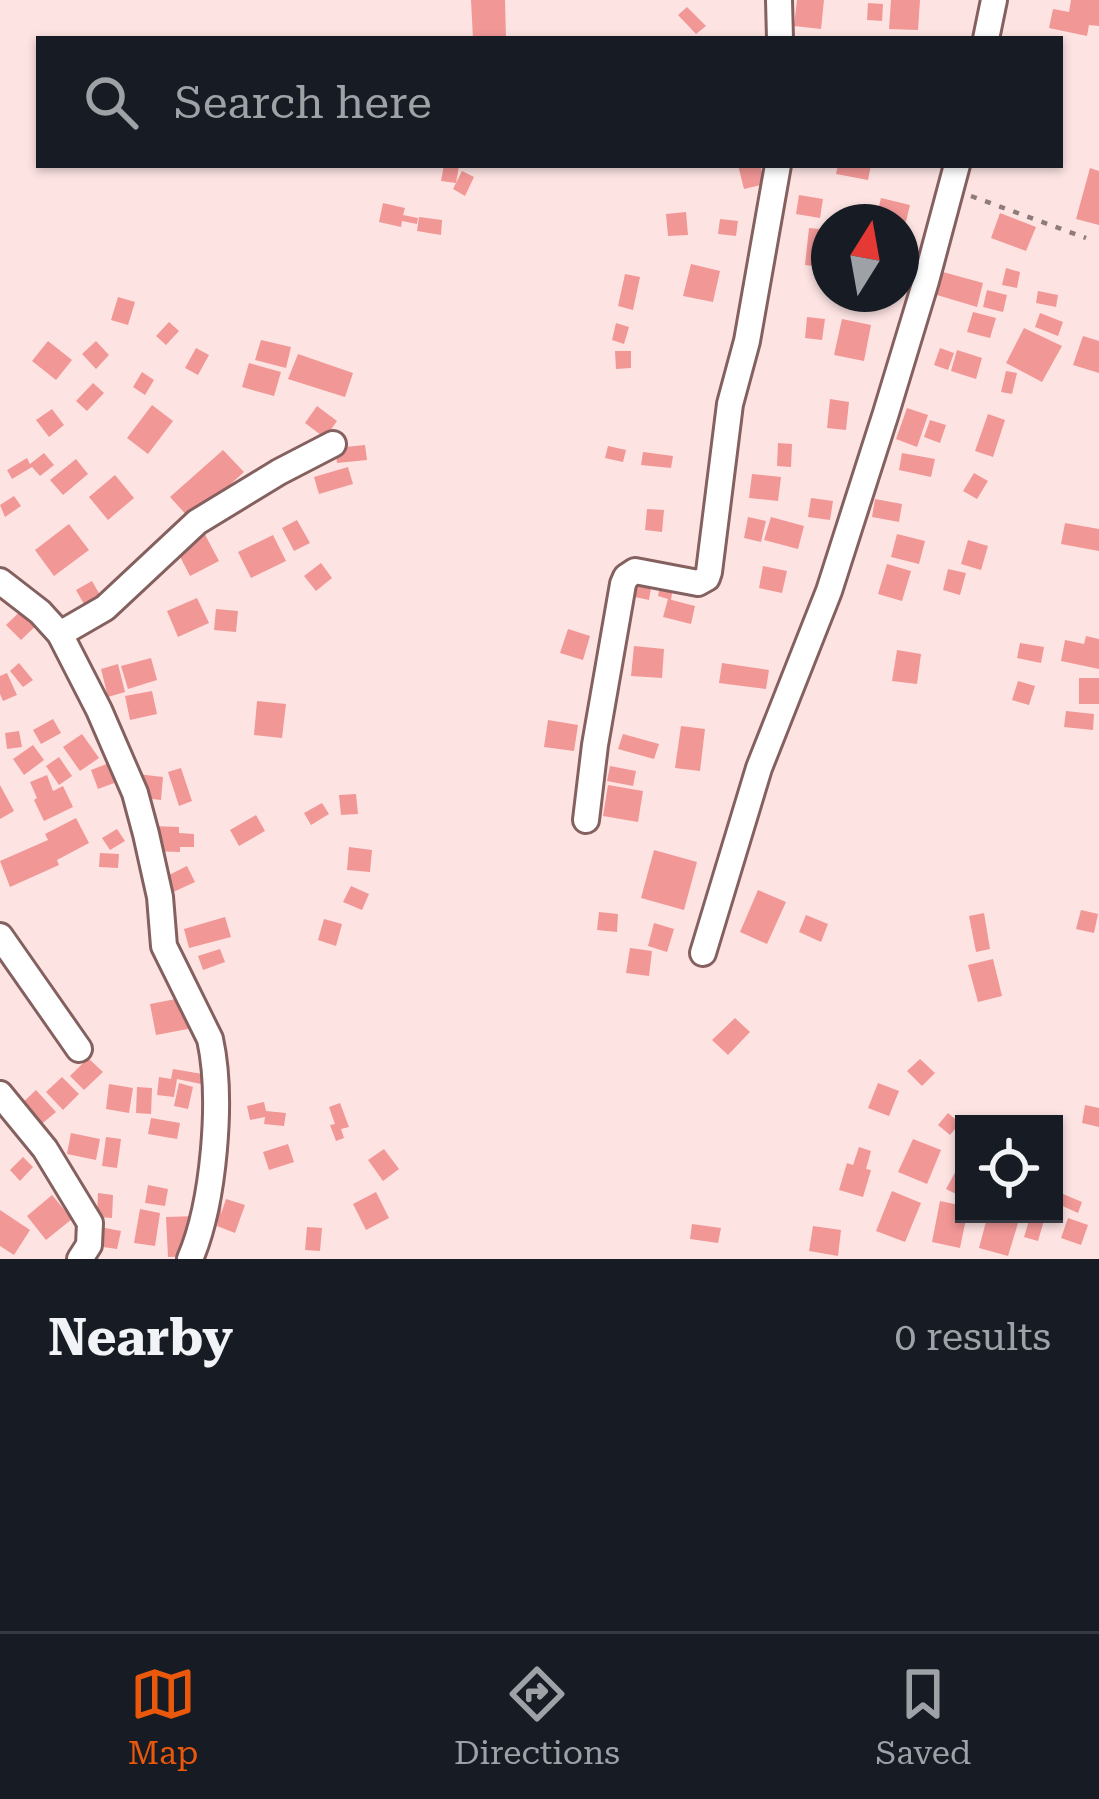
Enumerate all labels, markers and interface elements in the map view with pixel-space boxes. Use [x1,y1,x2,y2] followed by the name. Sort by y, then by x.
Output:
[36,36,1063,168] search box
[78,69,144,135] icon: search
[174,76,432,129] text: Search here
[811,204,919,312] north arrow
[955,1115,1063,1223] map controls
[955,1115,1063,1223] button: locate
[48,1308,233,1367] text: Nearby
[894,1314,1051,1360] text: 0 results
[128,1661,198,1772] tab: Map
[454,1661,620,1772] tab: Directions
[876,1661,971,1772] tab: Saved

